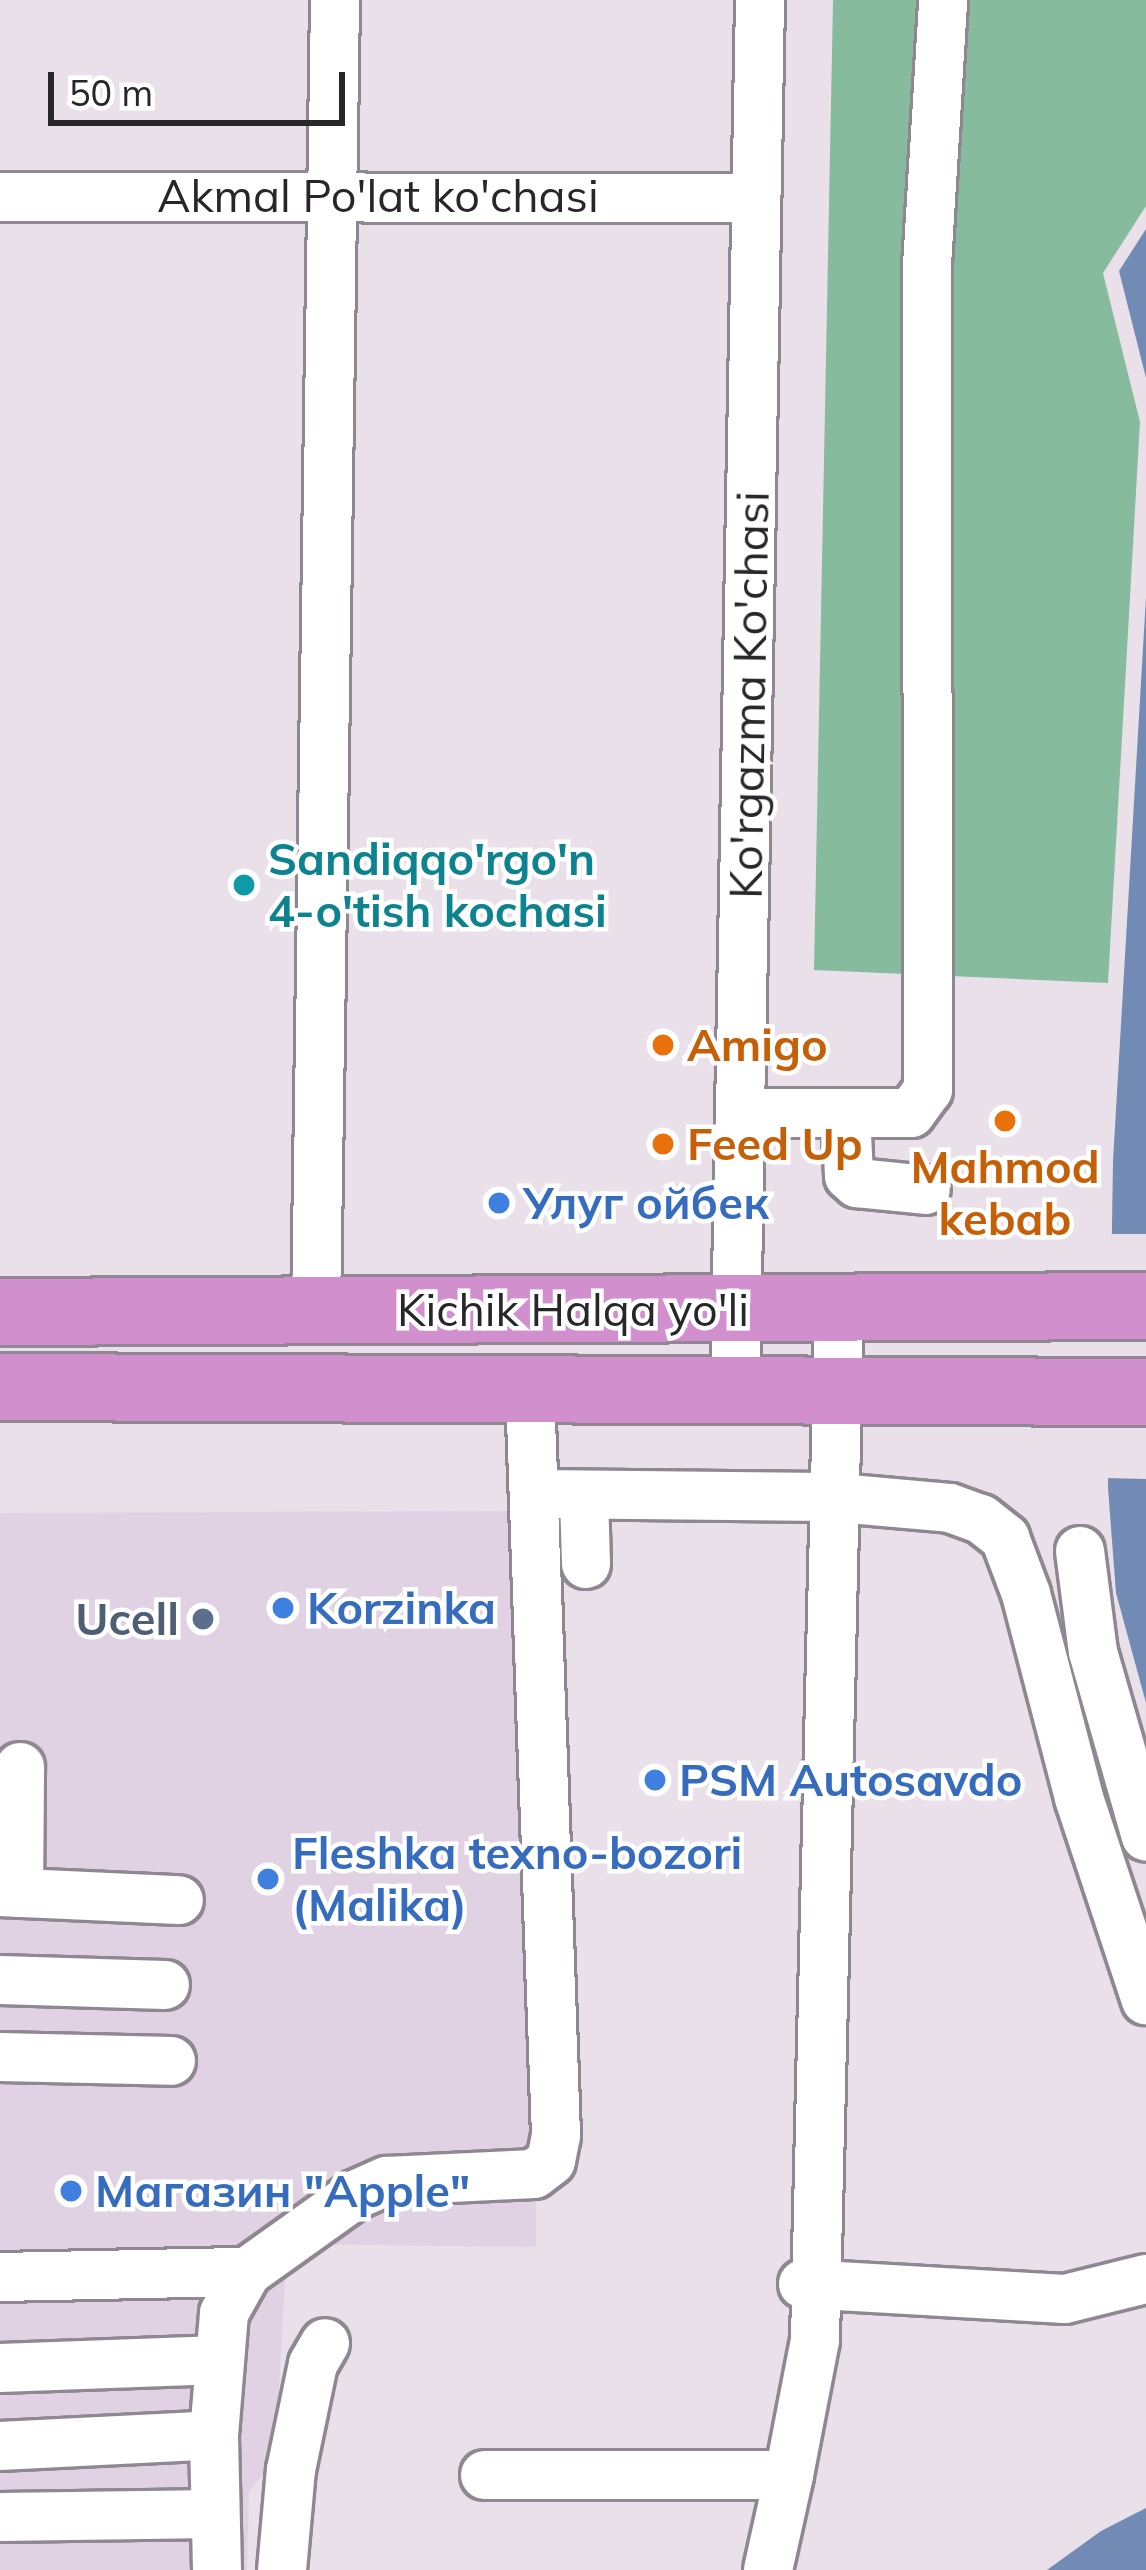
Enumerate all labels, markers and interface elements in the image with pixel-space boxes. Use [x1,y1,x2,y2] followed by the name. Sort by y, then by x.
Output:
[54,48,351,122] scale bar
[69,70,153,115] text: 50 m
[157,169,599,223] street label: Akmal Po'lat ko'chasi
[718,491,780,899] street label: Ko'rgazma Ko'chasi
[268,832,607,938] place label: Sandiqqo'rgo'n 4-o'tish kochasi
[231,872,257,898] marker: Sandiqqo'rgo'n 4-o'tish kochasi
[687,1018,828,1072] place label: Amigo
[650,1032,676,1058] marker: Amigo
[992,1108,1018,1134] marker: Mahmod kebab
[687,1117,863,1171] place label: Feed Up
[650,1131,676,1157] marker: Feed Up
[910,1140,1100,1246] place label: Mahmod kebab
[523,1176,769,1230] place label: Улуг ойбек
[486,1190,512,1216] marker: Улуг ойбек
[397,1283,749,1337] street label: Kichik Halqa yo'li
[307,1581,496,1635] place label: Korzinka
[75,1592,179,1646] place label: Ucell
[270,1595,296,1621] marker: Korzinka
[190,1606,216,1632] marker: Ucell
[679,1753,1022,1807] place label: PSM Autosavdo
[642,1767,668,1793] marker: PSM Autosavdo
[292,1826,742,1932] place label: Fleshka texno-bozori (Malika)
[255,1866,281,1892] marker: Fleshka texno-bozori (Malika)
[95,2164,470,2218] place label: Магазин "Apple"
[58,2178,84,2204] marker: Магазин "Apple"

